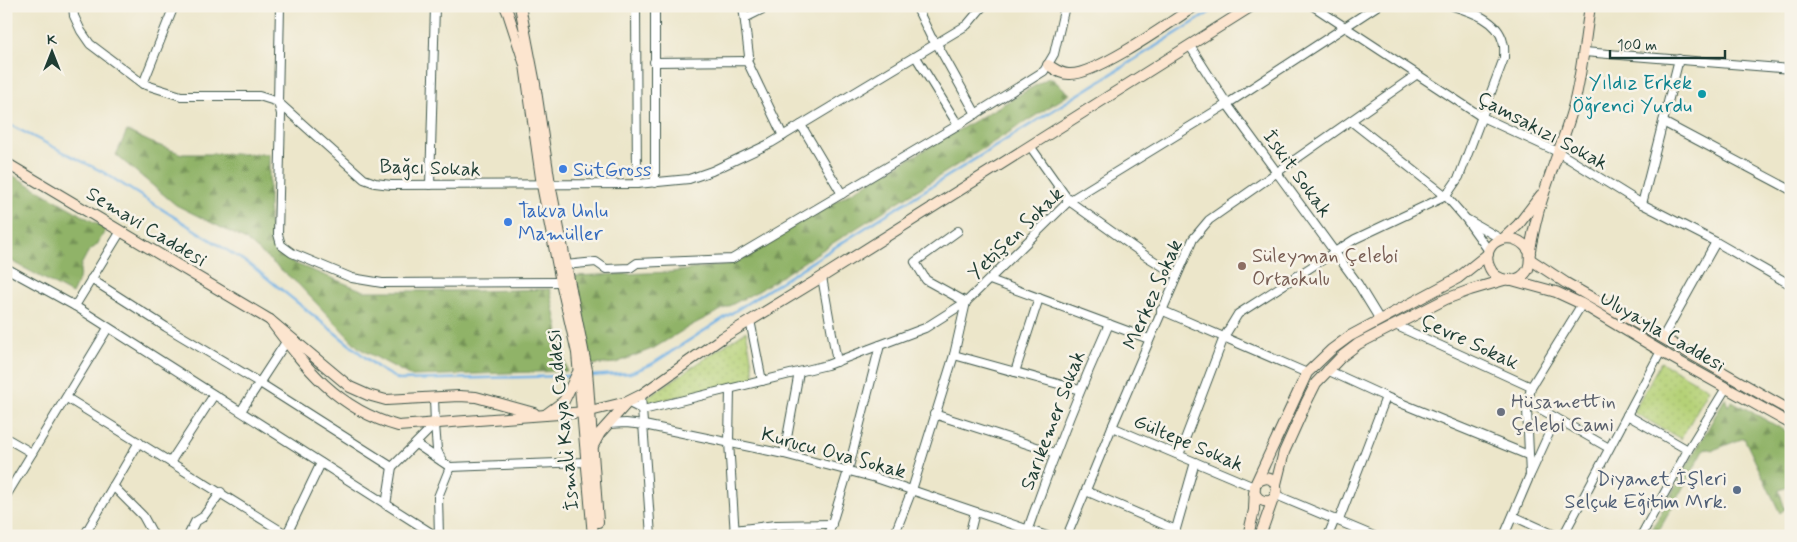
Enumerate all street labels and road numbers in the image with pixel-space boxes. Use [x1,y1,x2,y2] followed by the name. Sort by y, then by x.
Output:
[1472,85,1613,177] street label: Çamsakızı Sokak
[1256,125,1338,223] street label: İskit Sokak
[379,153,481,184] street label: Bağcı Sokak
[81,181,212,274] street label: Semavi Caddesi
[962,181,1070,287] street label: Yetişen Sokak
[1117,235,1190,354] street label: Merkez Sokak
[1594,285,1730,379] street label: Uluyayla Caddesi
[1416,308,1523,377] street label: Çevre Sokak
[541,328,586,512] street label: İsmali Kaya Caddesi
[1014,347,1092,494] street label: Sarıkemer Sokak
[1129,408,1248,479] street label: Gültepe Sokak
[758,421,909,486] street label: Kurucu Ova Sokak

